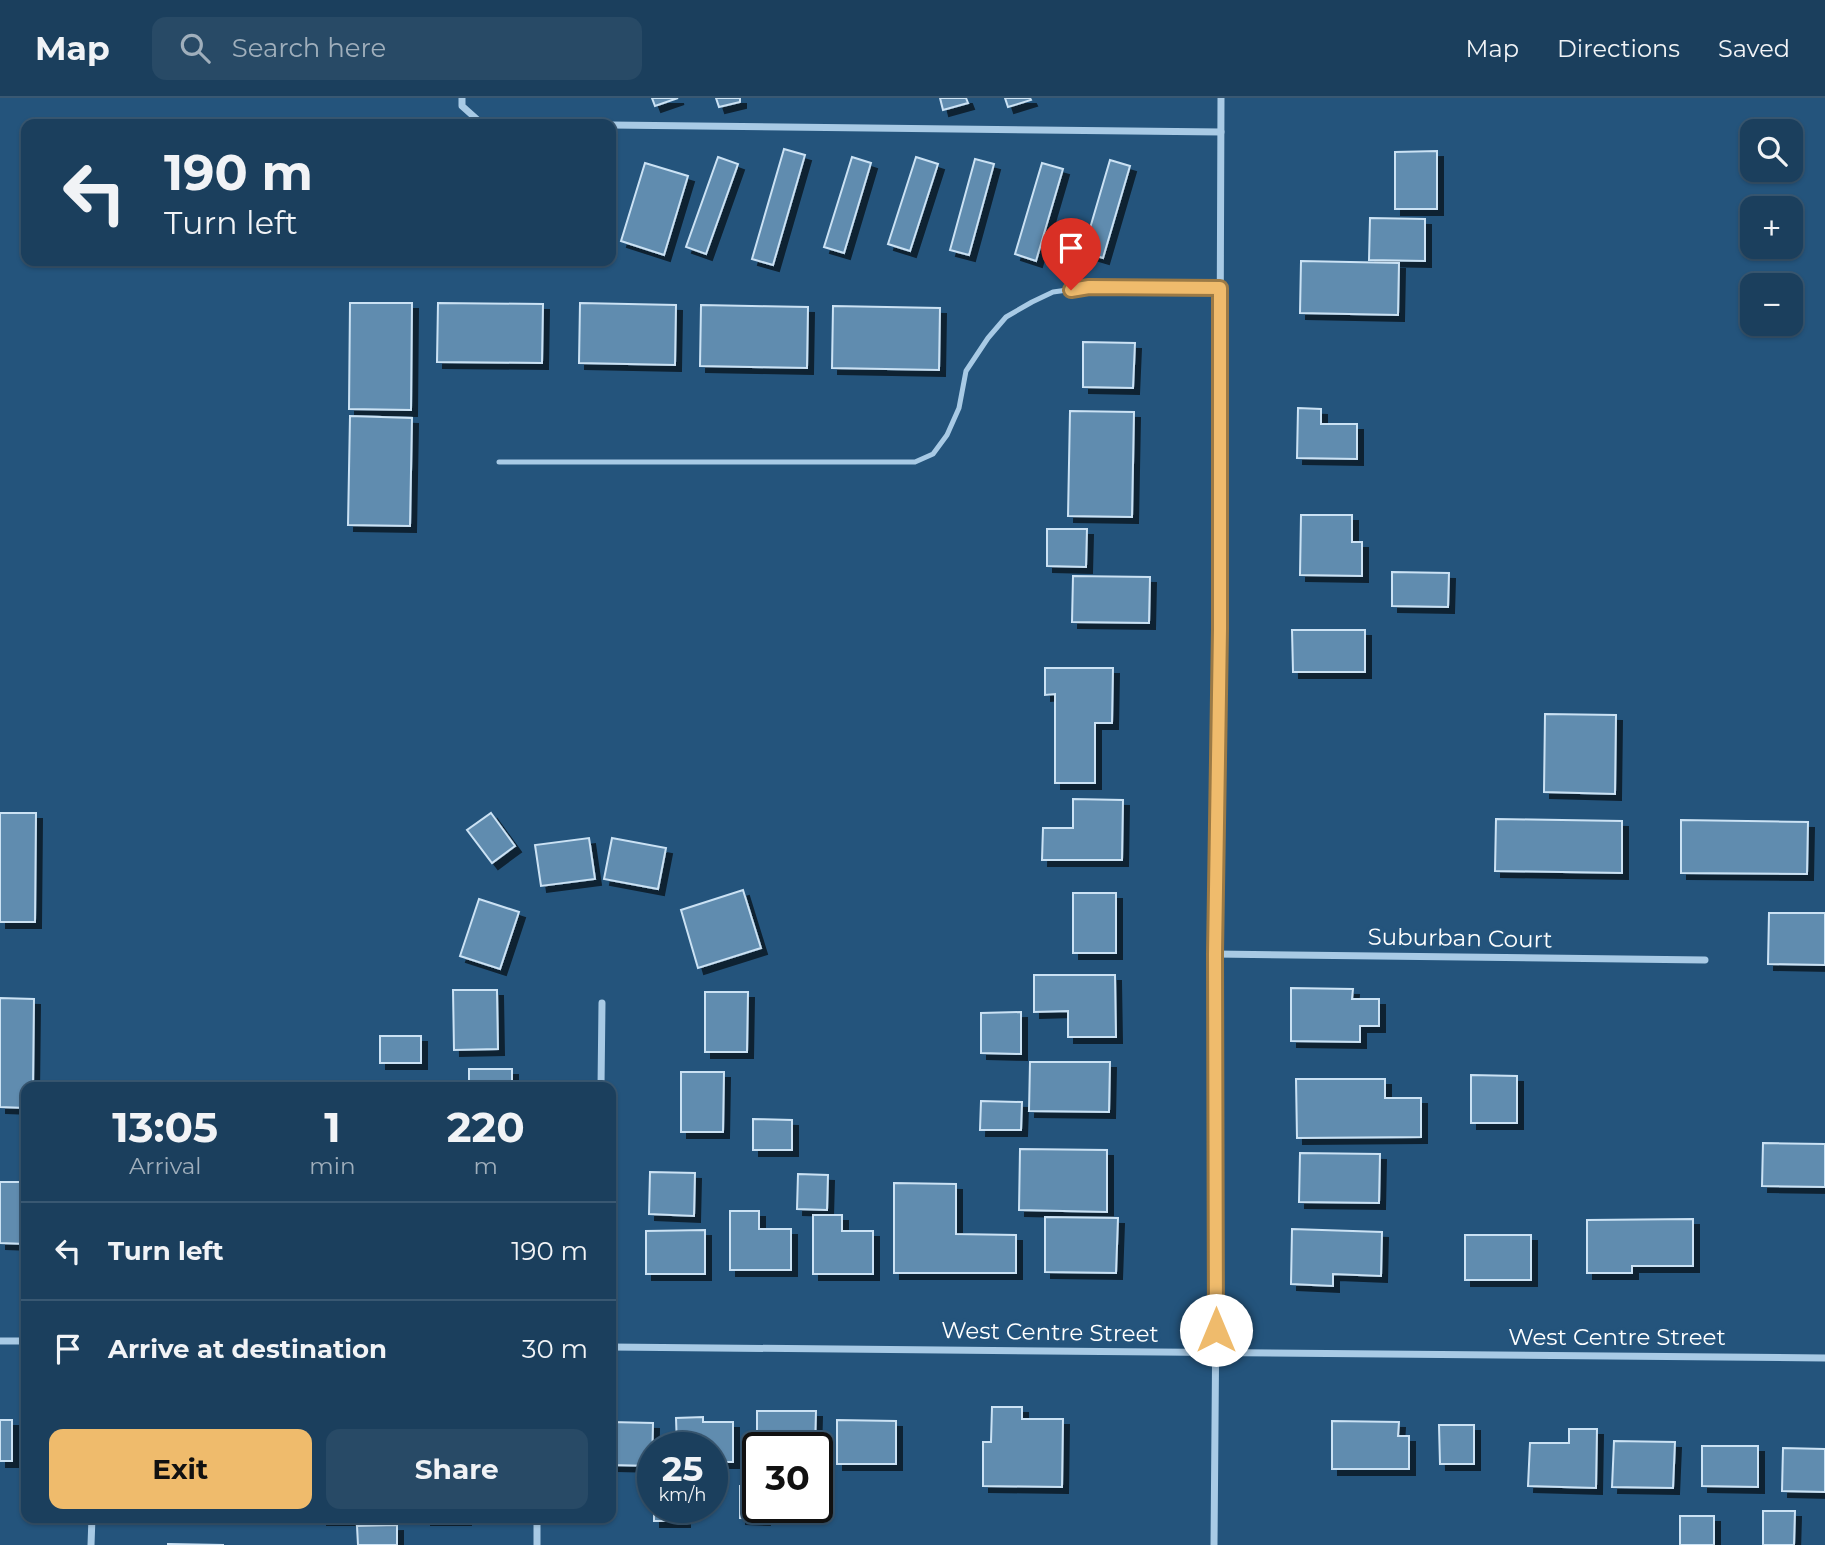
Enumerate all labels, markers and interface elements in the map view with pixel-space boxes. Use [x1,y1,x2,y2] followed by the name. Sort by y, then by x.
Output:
[152,17,642,80] search box
[35,28,110,68] text: Map
[176,29,214,67] icon: search
[232,32,386,64] text: Search here
[1466,34,1519,63] text: Map
[1557,34,1680,63] text: Directions
[1718,34,1790,63] text: Saved
[1740,119,1803,336] map controls
[1740,119,1803,182] button: search
[164,143,313,202] text: 190 m
[49,147,140,238] icon: left
[1740,196,1803,259] button: +
[164,203,298,242] text: Turn left
[1041,218,1101,290] pin
[1052,229,1090,267] icon: arrive
[1740,273,1803,336] button: −
[1367,922,1553,954] street label: Suburban Court
[112,1101,218,1153] text: 13:05
[324,1101,341,1153] text: 1
[447,1101,525,1153] text: 220
[129,1152,201,1180] text: Arrival
[309,1152,355,1180] text: min
[474,1152,498,1180] text: m
[49,1232,87,1270] icon: left
[108,1235,224,1267] text: Turn left
[511,1235,588,1267] text: 190 m
[1179,1293,1253,1367] position arrow
[941,1316,1159,1348] street label: West Centre Street
[1508,1323,1726,1351] street label: West Centre Street
[49,1330,87,1368] icon: arrive
[108,1333,387,1365] text: Arrive at destination
[522,1333,588,1365] text: 30 m
[49,1429,312,1509] button: Exit
[326,1429,588,1509] button: Share
[742,1432,833,1523] speed limit sign: 30
[662,1447,703,1490] text: 25
[658,1484,707,1506] text: km/h

